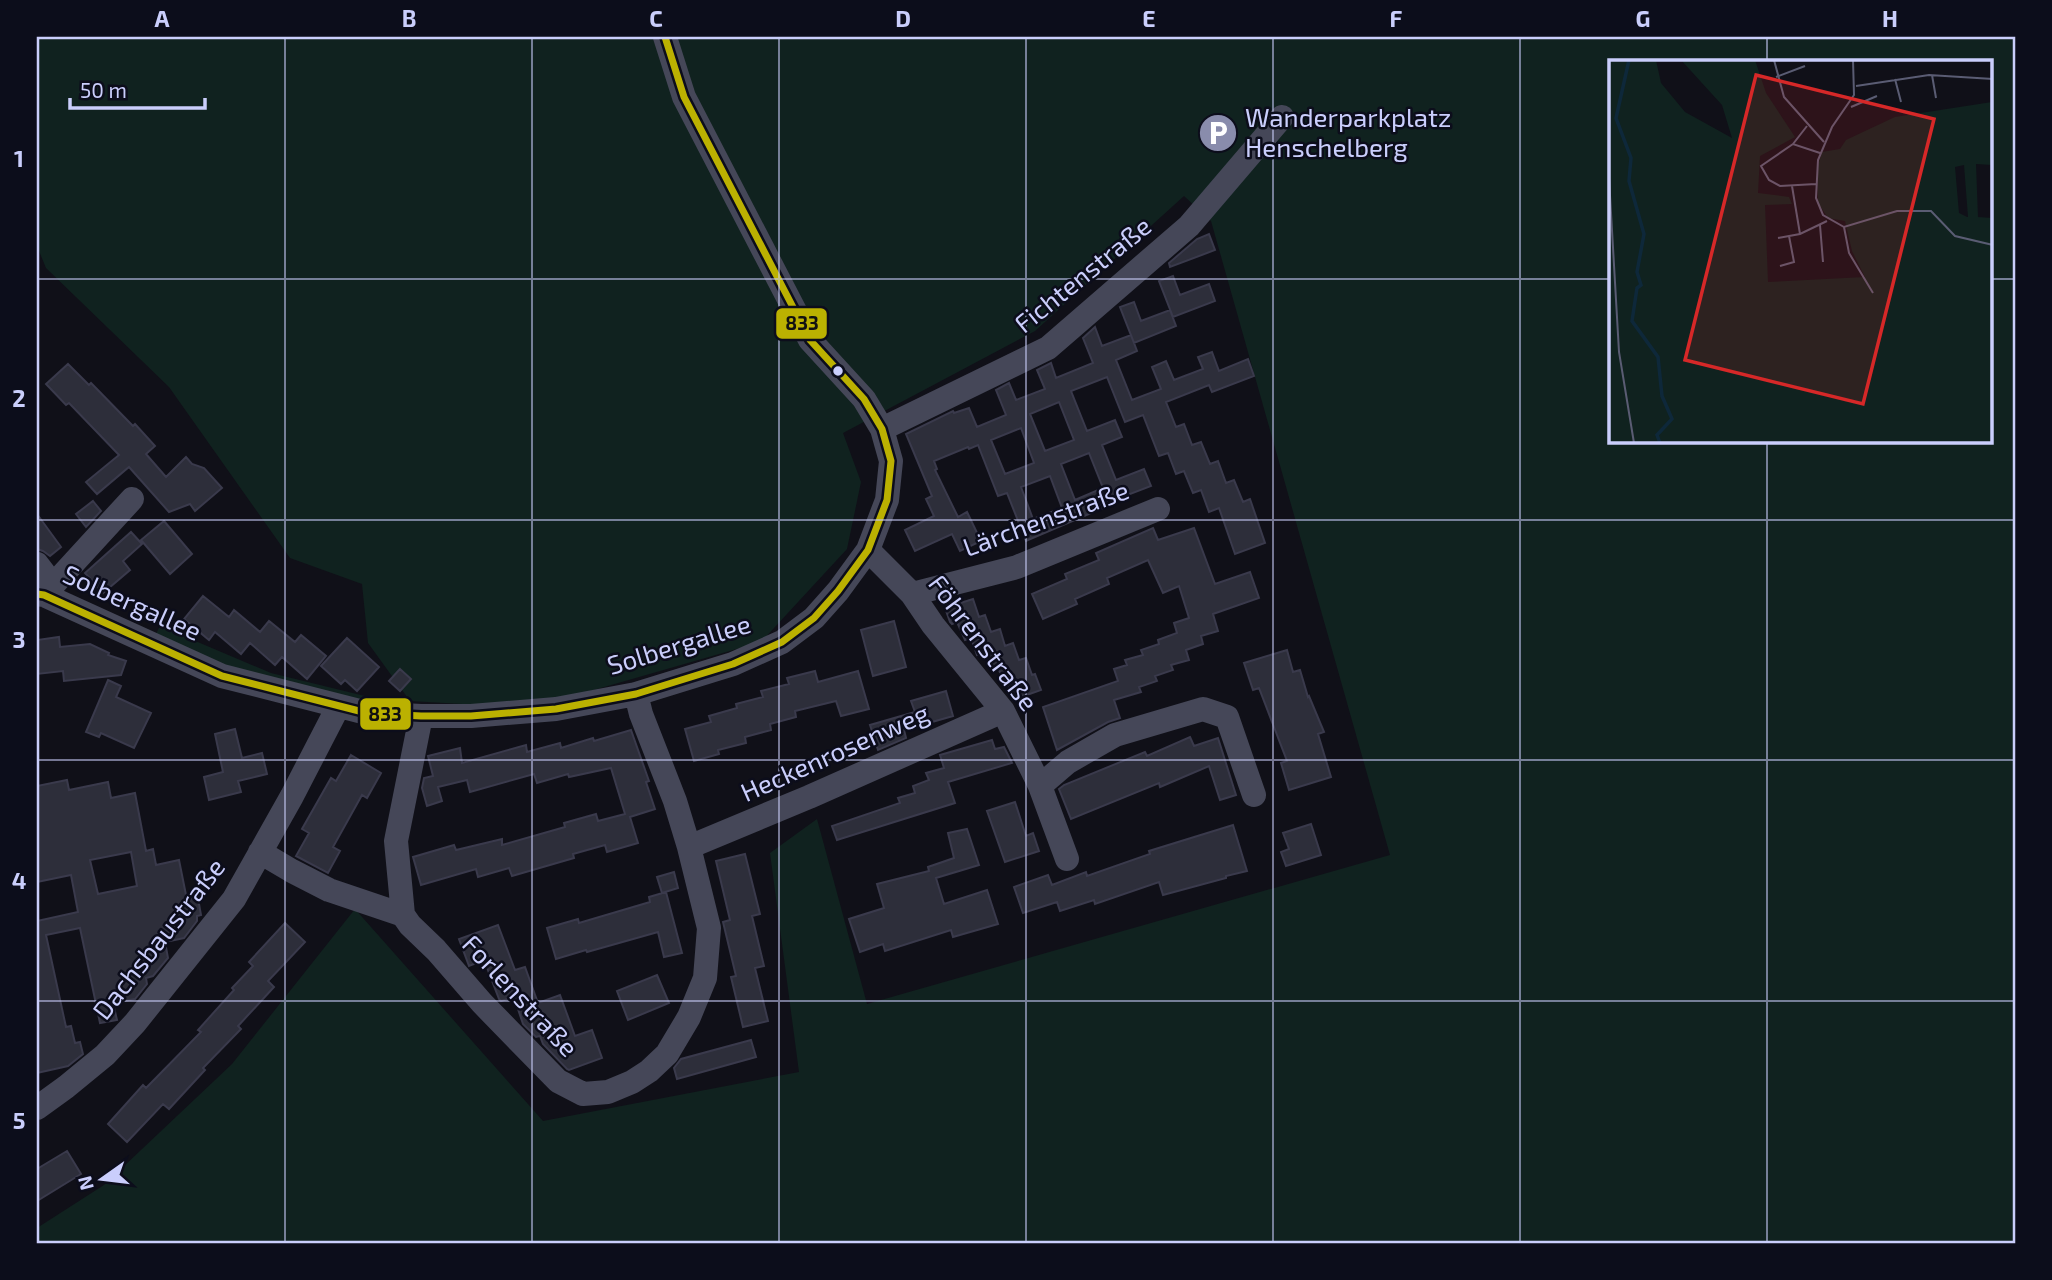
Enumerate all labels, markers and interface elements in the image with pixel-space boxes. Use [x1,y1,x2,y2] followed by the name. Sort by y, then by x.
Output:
[154,4,170,32] text: A
[402,4,416,32] text: B
[649,4,663,32] text: C
[895,4,911,32] text: D
[1142,4,1156,32] text: E
[1390,4,1403,32] text: F
[1636,4,1650,32] text: G
[1882,4,1898,32] text: H
[1609,60,1993,443] inset map
[70,66,205,110] scale bar
[80,77,127,102] text: 50 m
[1245,101,1451,162] place label: Wanderparkplatz Henschelberg
[1197,112,1239,154] parking icon: Wanderparkplatz Henschelberg
[14,144,24,172] text: 1
[1008,209,1157,338] street label: Fichtenstraße
[775,307,828,340] line badge: 833
[785,311,819,334] text: 833
[831,364,845,378] unlabelled marker
[12,384,26,412] text: 2
[958,473,1133,562] street label: Lärchenstraße
[59,557,207,646] street label: Solbergallee
[923,568,1045,716] street label: Föhrenstraße
[603,607,754,680] street label: Solbergallee
[12,625,26,653] text: 3
[735,696,933,807] street label: Heckenrosenweg
[359,697,412,731] line badge: 833
[368,702,402,725] text: 833
[85,851,230,1025] street label: Dachsbaustraße
[12,866,26,894] text: 4
[457,928,585,1062] street label: Forlenstraße
[13,1106,25,1134] text: 5
[66,1144,136,1214] north arrow
[72,1174,98,1193] text: N

